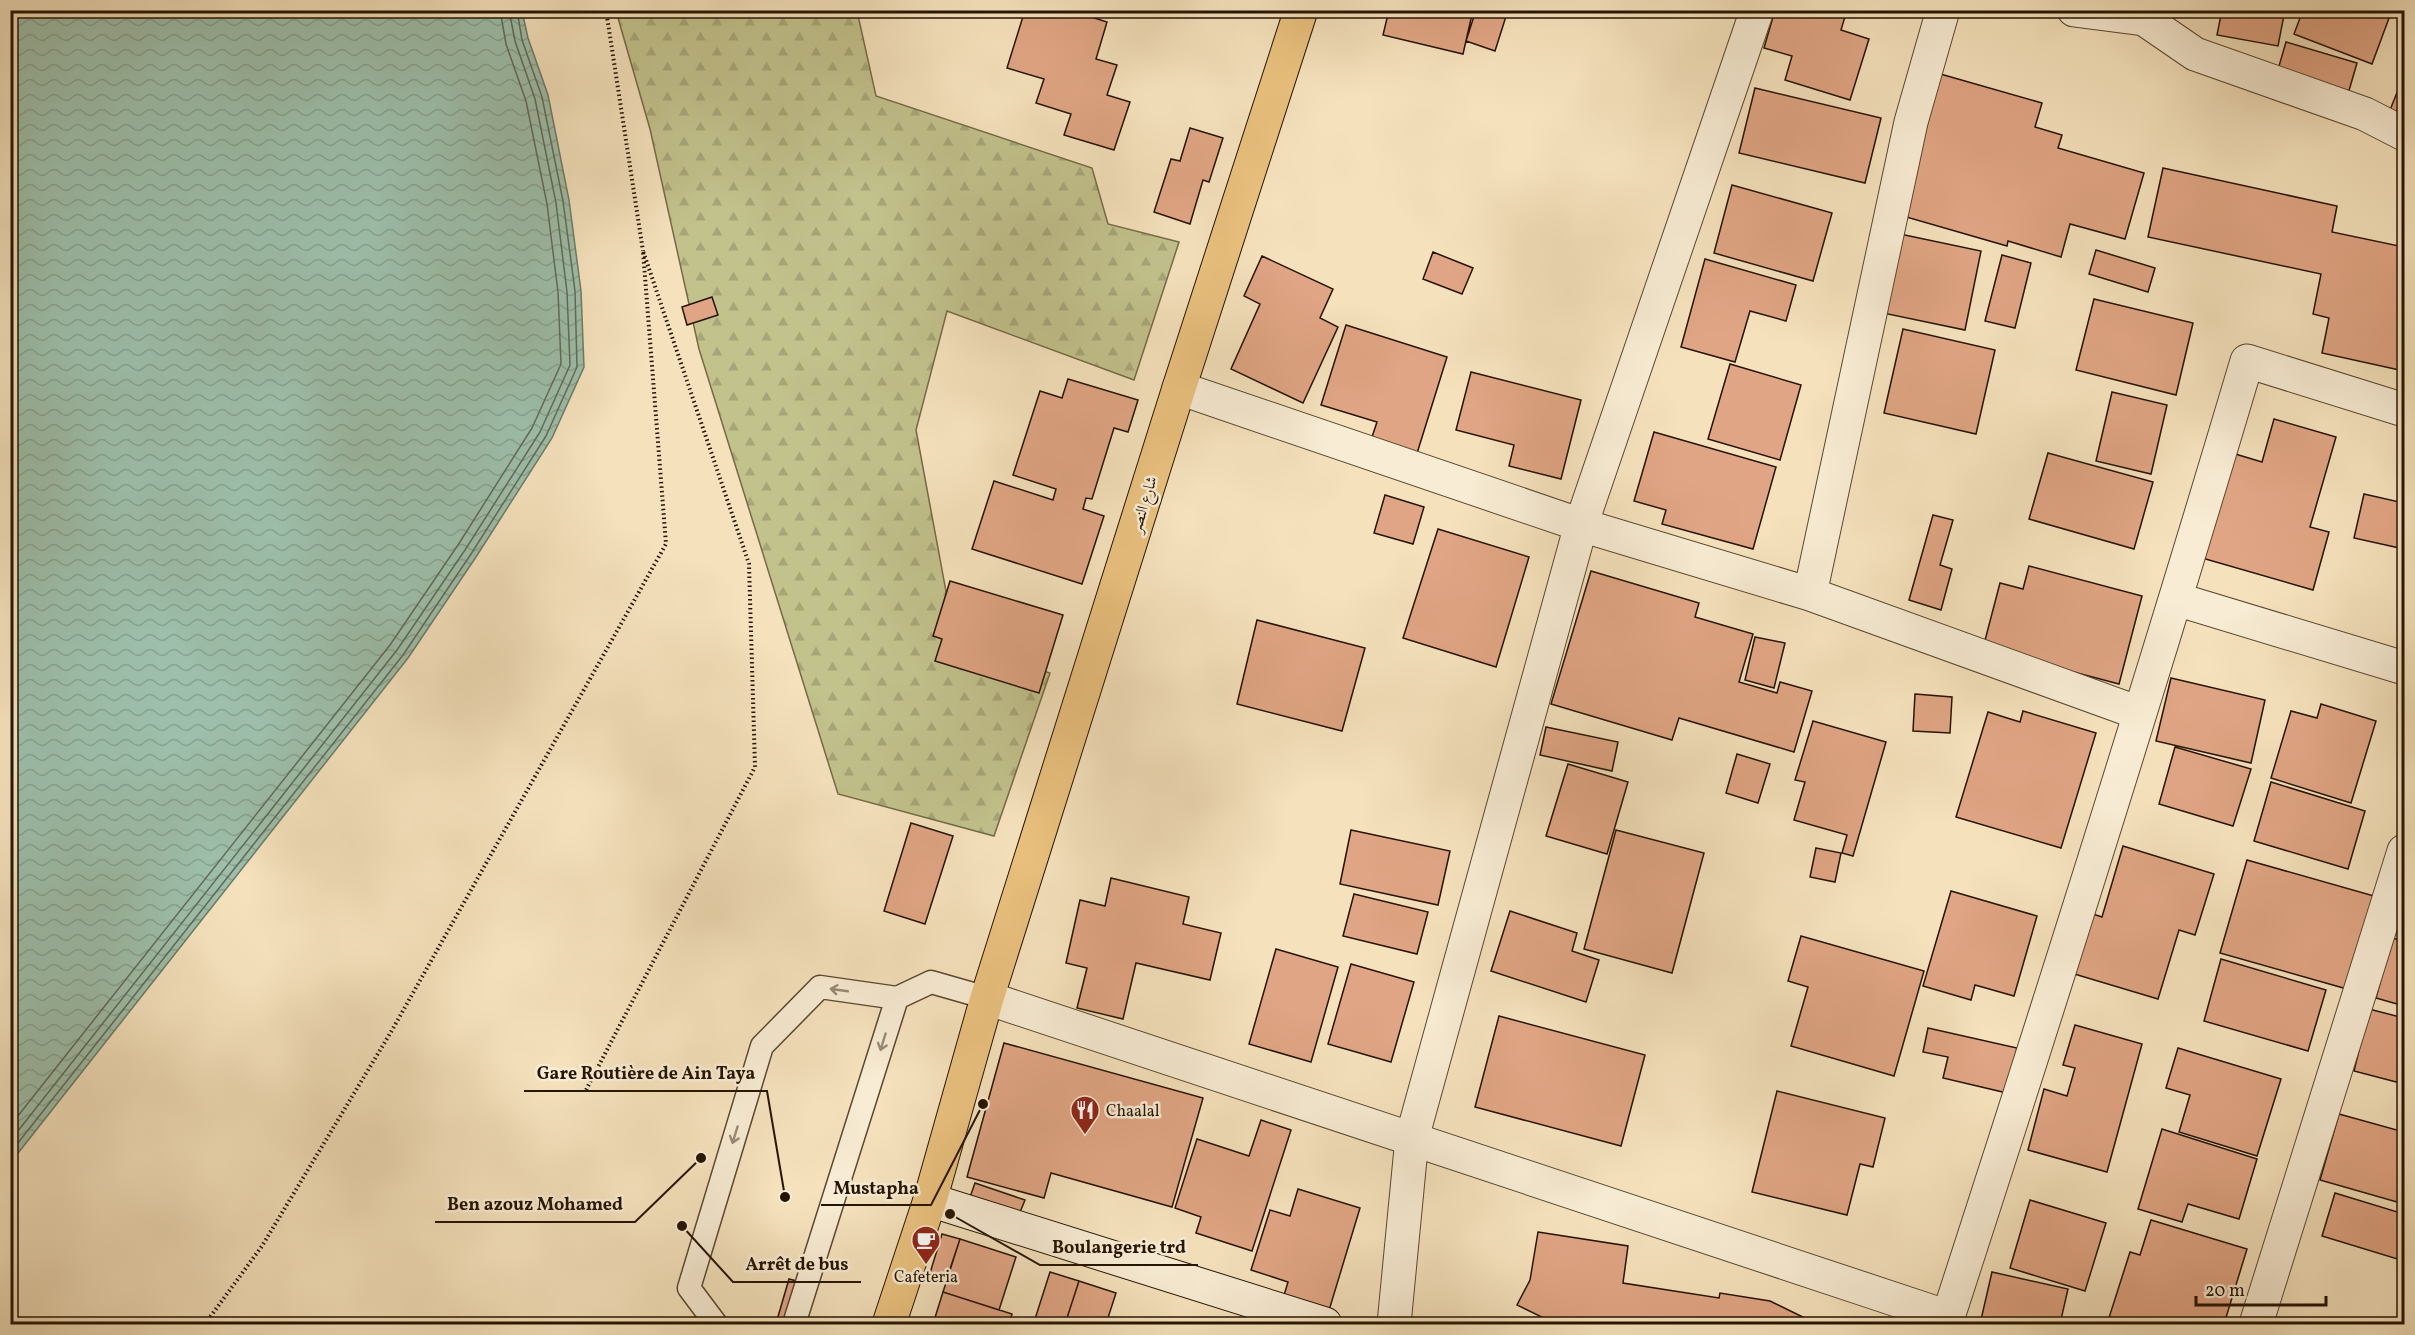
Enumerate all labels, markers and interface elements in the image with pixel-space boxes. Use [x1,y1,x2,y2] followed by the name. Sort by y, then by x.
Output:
[1125,474,1165,538] street label: شارع النصر
[830,984,850,995] one-way arrow
[877,1032,888,1051] one-way arrow
[524,1055,767,1091] callout: Gare Routière de Ain Taya
[537,1062,755,1087] text: Gare Routière de Ain Taya
[1069,1094,1101,1136] restaurant icon: Chaalal
[1106,1101,1160,1123] place label: Chaalal
[729,1125,740,1144] one-way arrow
[821,1169,931,1205] callout: Mustapha
[833,1177,919,1202] text: Mustapha
[435,1186,635,1222] callout: Ben azouz Mohamed
[447,1193,623,1218] text: Ben azouz Mohamed
[910,1224,942,1266] cafe icon: Cafeteria
[1040,1229,1198,1265] callout: Boulangerie trd
[1052,1236,1186,1261] text: Boulangerie trd
[733,1246,861,1282] callout: Arrêt de bus
[745,1253,849,1278] text: Arrêt de bus
[894,1267,958,1289] place label: Cafeteria
[2196,1269,2326,1307] scale bar
[2205,1279,2245,1304] text: 20 m

